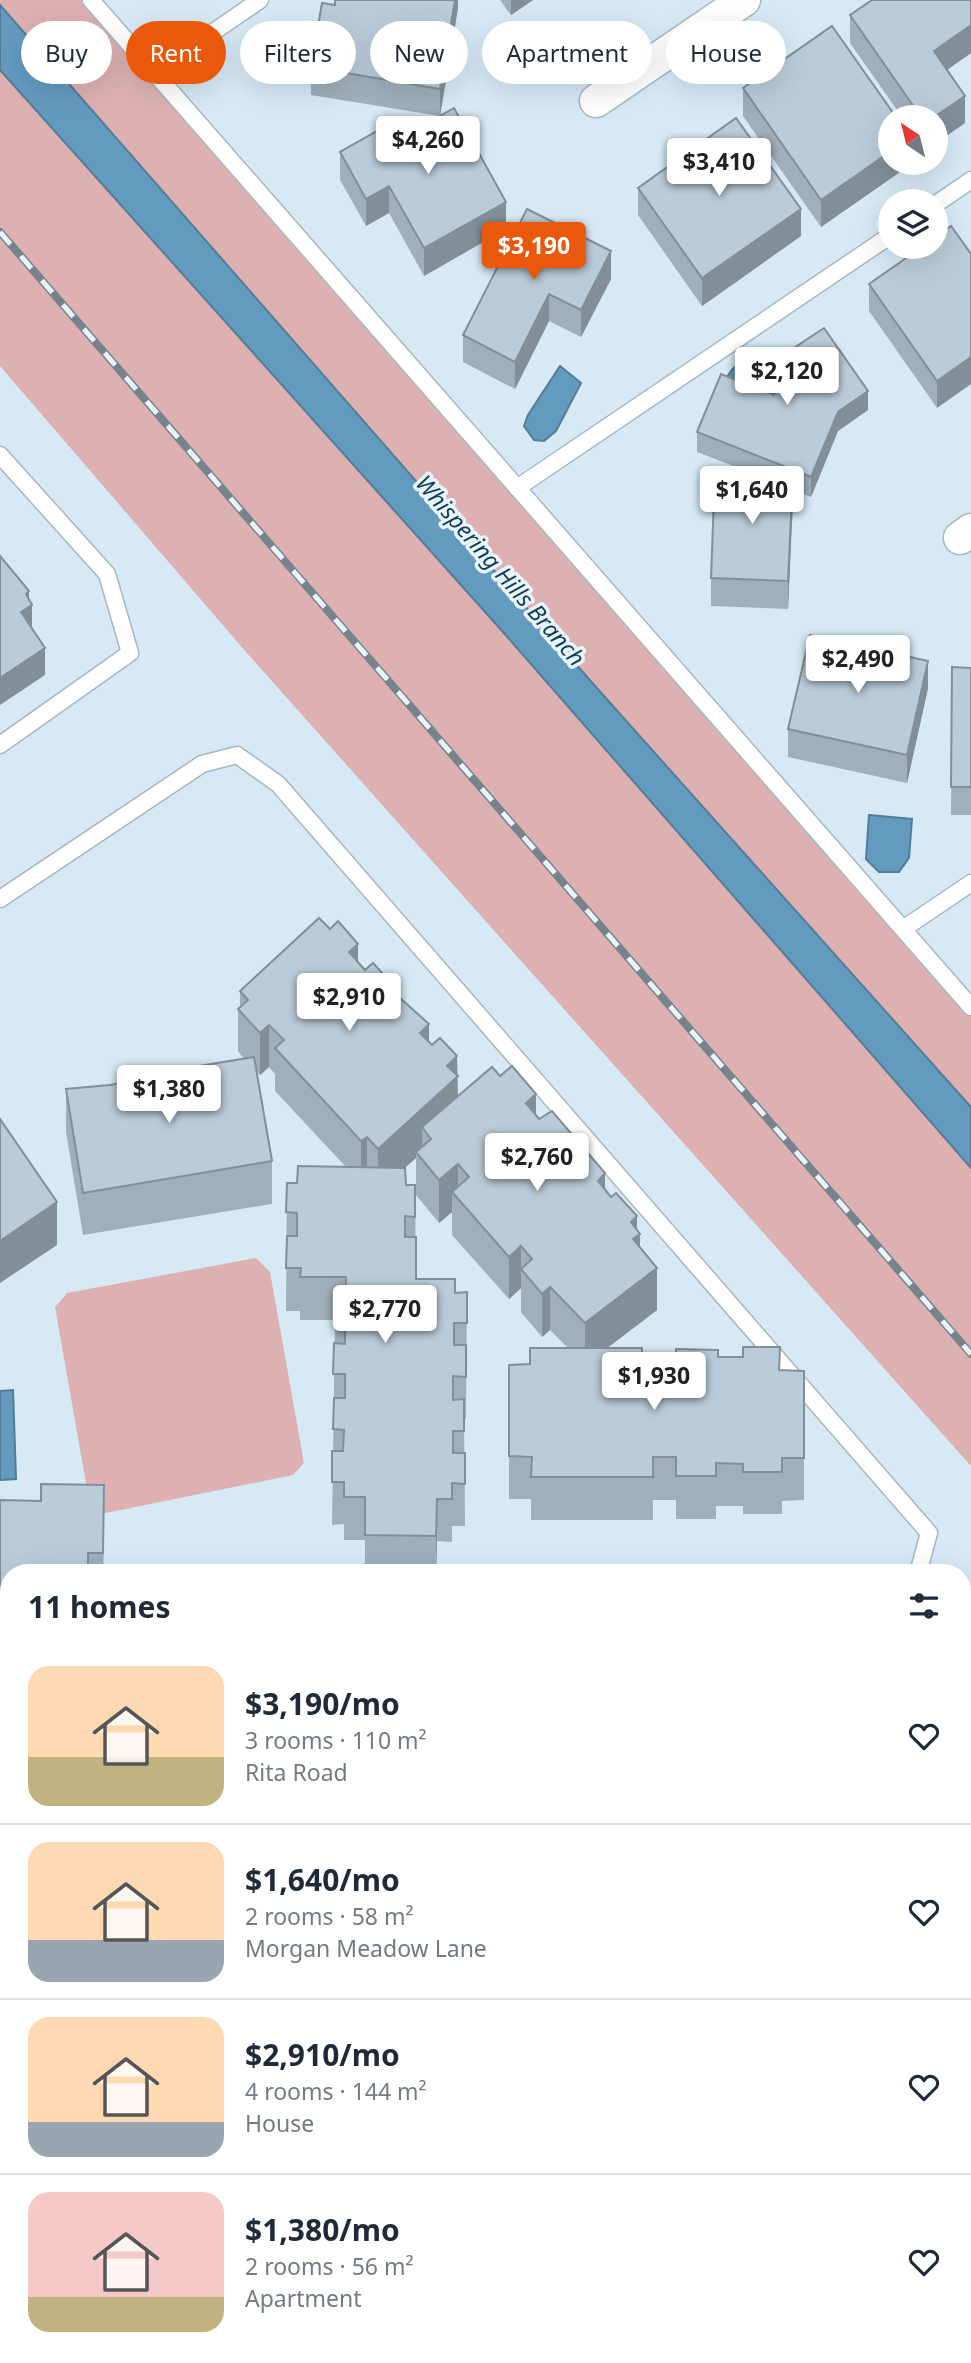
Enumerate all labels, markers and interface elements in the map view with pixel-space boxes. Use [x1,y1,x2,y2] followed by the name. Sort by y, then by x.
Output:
[21,21,112,84] chip: Buy
[126,21,226,84] chip: Rent
[240,21,356,84] chip: Filters
[370,21,468,84] chip: New
[482,21,652,84] chip: Apartment
[666,21,786,84] chip: House
[878,105,948,175] north arrow
[878,105,948,259] map controls
[371,116,485,176] pin: $4,260
[392,123,464,155] text: $4,260
[662,138,776,198] pin: $3,410
[683,145,755,177] text: $3,410
[878,189,948,259] button: layers
[477,222,591,282] pin: $3,190
[498,229,570,261] text: $3,190
[730,348,844,407] pin: $2,120
[751,354,823,386] text: $2,120
[695,466,809,526] pin: $1,640
[409,468,593,672] water label: Whispering Hills Branch
[716,473,788,505] text: $1,640
[801,636,915,695] pin: $2,490
[822,642,894,674] text: $2,490
[292,974,406,1033] pin: $2,910
[313,980,385,1012] text: $2,910
[112,1066,226,1125] pin: $1,380
[133,1072,205,1104] text: $1,380
[480,1134,594,1193] pin: $2,760
[501,1140,573,1172] text: $2,760
[328,1286,442,1345] pin: $2,770
[349,1292,421,1324] text: $2,770
[597,1352,711,1412] pin: $1,930
[618,1359,690,1391] text: $1,930
[28,1586,171,1627] text: 11 homes
[905,1587,943,1625] icon: filters
[245,1683,400,1724] text: $3,190/mo
[84,1694,168,1778] icon: home
[905,1717,943,1755] icon: heart
[245,1724,427,1756] text: 3 rooms · 110 m²
[245,1756,348,1788] text: Rita Road
[245,1859,400,1900] text: $1,640/mo
[84,1870,168,1954] icon: home
[905,1893,943,1931] icon: heart
[245,1900,414,1932] text: 2 rooms · 58 m²
[245,1932,487,1964] text: Morgan Meadow Lane
[245,2034,400,2075] text: $2,910/mo
[84,2045,168,2129] icon: home
[905,2068,943,2106] icon: heart
[245,2075,427,2107] text: 4 rooms · 144 m²
[245,2107,314,2139] text: House
[245,2209,400,2250] text: $1,380/mo
[84,2220,168,2304] icon: home
[905,2243,943,2281] icon: heart
[245,2250,414,2282] text: 2 rooms · 56 m²
[245,2282,362,2314] text: Apartment

